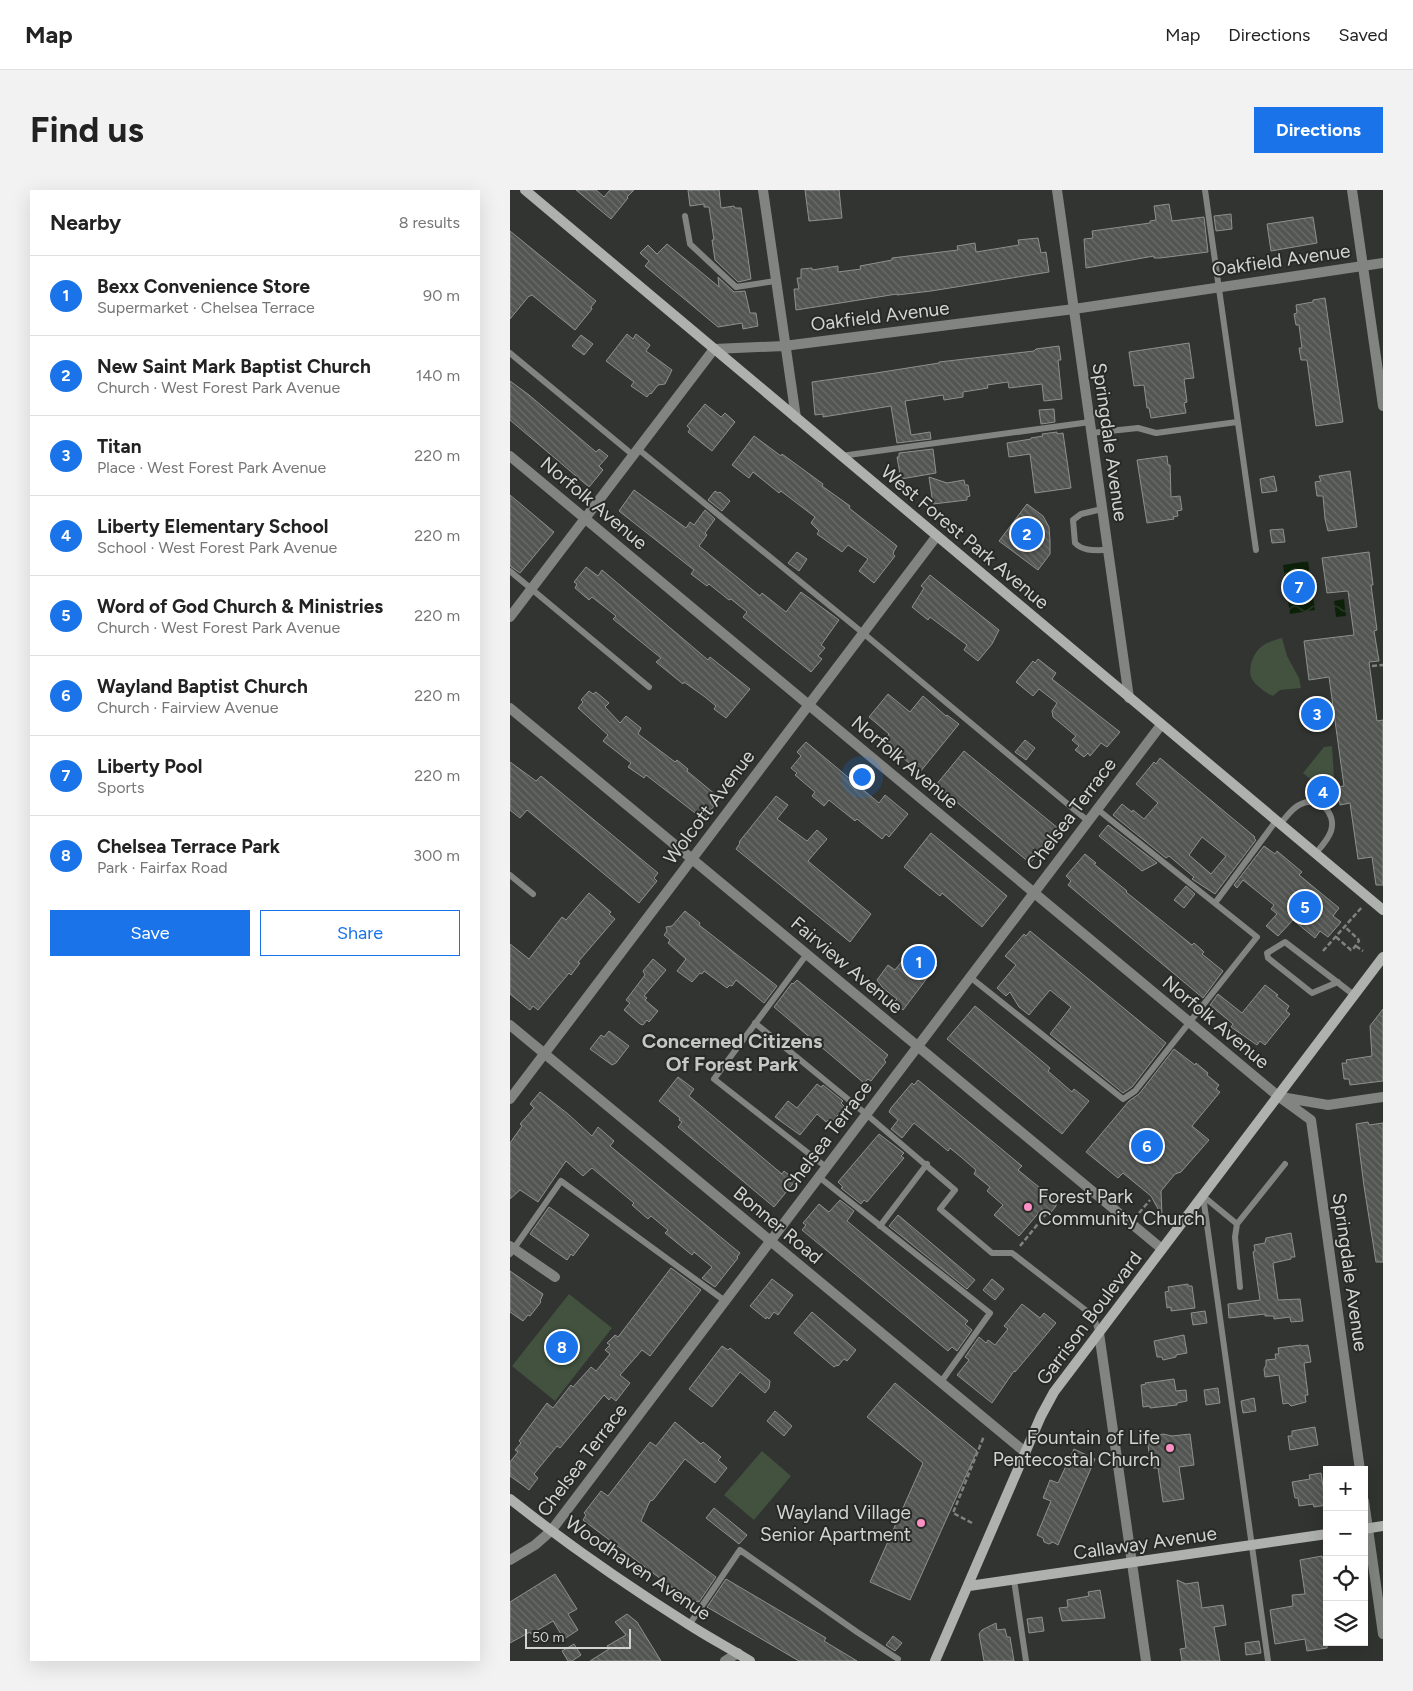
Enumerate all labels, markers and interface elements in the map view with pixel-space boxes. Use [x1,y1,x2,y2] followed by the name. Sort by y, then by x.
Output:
[25,20,73,49] text: Map
[1165,24,1200,46] text: Map
[1228,24,1310,46] text: Directions
[1338,24,1388,46] text: Saved
[1254,107,1383,153] button: Directions
[30,109,144,151] text: Find us
[50,210,121,235] text: Nearby
[399,213,460,232] text: 8 results
[1210,239,1352,281] street label: Oakfield Avenue
[97,275,310,298] text: Bexx Convenience Store
[63,286,69,305] text: 1
[423,286,460,305] text: 90 m
[809,296,951,336] street label: Oakfield Avenue
[97,298,315,317] text: Supermarket · Chelsea Terrace
[97,355,371,378] text: New Saint Mark Baptist Church
[1087,361,1133,523] street label: Springdale Avenue
[61,366,71,385] text: 2
[416,366,460,385] text: 140 m
[97,378,340,397] text: Church · West Forest Park Avenue
[97,435,141,458] text: Titan
[62,446,70,465] text: 3
[414,446,460,465] text: 220 m
[536,452,652,554] street label: Norfolk Avenue
[97,458,326,477] text: Place · West Forest Park Avenue
[876,460,1054,614] street label: West Forest Park Avenue
[97,515,328,538] text: Liberty Elementary School
[1011,515,1043,553] pin: 2
[61,526,71,545] text: 4
[414,526,460,545] text: 220 m
[97,538,337,557] text: School · West Forest Park Avenue
[1283,568,1315,606] pin: 7
[97,595,383,618] text: Word of God Church & Ministries
[61,606,71,625] text: 5
[414,606,460,625] text: 220 m
[97,618,340,637] text: Church · West Forest Park Avenue
[97,675,308,698] text: Wayland Baptist Church
[61,686,71,705] text: 6
[414,686,460,705] text: 220 m
[1301,695,1333,733] pin: 3
[97,698,278,717] text: Church · Fairview Avenue
[847,711,963,813] street label: Norfolk Avenue
[659,745,759,869] street label: Wolcott Avenue
[1021,753,1121,875] street label: Chelsea Terrace
[97,755,202,778] text: Liberty Pool
[849,764,875,790] your location
[62,766,70,785] text: 7
[414,766,460,785] text: 220 m
[1307,773,1339,811] pin: 4
[97,778,144,797] text: Sports
[97,835,280,858] text: Chelsea Terrace Park
[61,846,71,865] text: 8
[413,846,460,865] text: 300 m
[97,858,228,877] text: Park · Fairfax Road
[1289,888,1321,926] pin: 5
[50,910,250,956] button: Save
[260,910,460,956] button: Share
[786,912,908,1018] street label: Fairview Avenue
[903,943,935,981] pin: 1
[1158,971,1274,1073] street label: Norfolk Avenue
[642,1029,822,1076] district label: Concerned Citizens Of Forest Park
[777,1076,877,1198] street label: Chelsea Terrace
[1131,1127,1163,1165] pin: 6
[729,1181,827,1269] street label: Bonner Road
[1038,1185,1205,1230] place label: Forest Park Community Church
[1327,1191,1373,1353] street label: Springdale Avenue
[1022,1201,1034,1213] marker: Forest Park Community Church
[1031,1247,1147,1389] street label: Garrison Boulevard
[546,1328,578,1366] pin: 8
[532,1399,632,1521] street label: Chelsea Terrace
[993,1426,1160,1471] place label: Fountain of Life Pentecostal Church
[1164,1442,1176,1454] marker: Fountain of Life Pentecostal Church
[1323,1466,1368,1646] map controls
[1323,1466,1368,1511] button: +
[760,1501,911,1546] place label: Wayland Village Senior Apartment
[561,1511,715,1625] street label: Woodhaven Avenue
[1323,1511,1368,1556] button: −
[915,1517,927,1529] marker: Wayland Village Senior Apartment
[1072,1522,1218,1564] street label: Callaway Avenue
[1323,1556,1368,1601] button: locate
[1323,1601,1368,1646] button: layers
[525,1626,631,1649] scale bar
[532,1629,564,1646] text: 50 m

